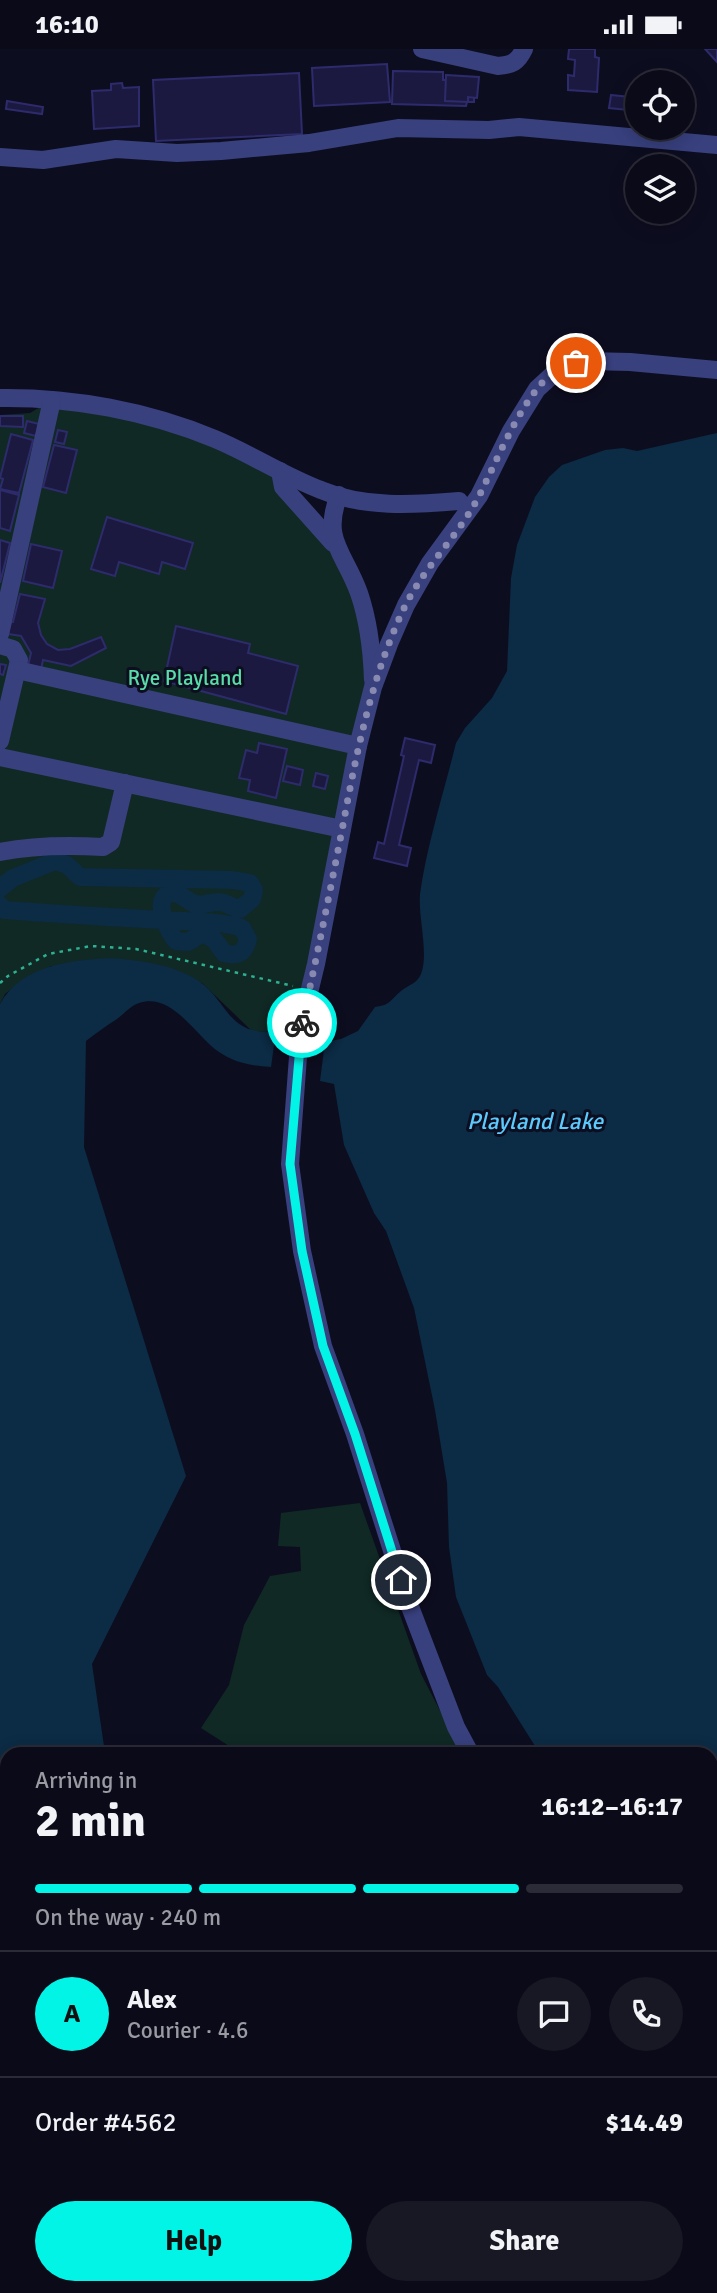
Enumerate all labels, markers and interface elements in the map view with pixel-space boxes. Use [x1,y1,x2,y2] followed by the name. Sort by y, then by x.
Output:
[35,9,99,41] text: 16:10
[625,70,695,224] map controls
[625,70,695,140] button: locate
[625,154,695,224] button: layers
[546,333,606,393] pin
[557,344,595,382] icon: bag
[127,665,243,691] park label: Rye Playland
[267,988,337,1058] courier
[283,1004,321,1042] icon: bike
[467,1107,605,1136] water label: Playland Lake
[371,1550,431,1610] pin
[382,1561,420,1599] icon: home
[35,1766,137,1795] text: Arriving in
[541,1791,683,1823] text: 16:12–16:17
[35,1793,146,1849] text: 2 min
[35,1903,221,1932] text: On the way · 240 m
[517,1977,591,2051] button: chat
[609,1977,683,2051] button: phone
[127,1984,177,2016] text: Alex
[64,1998,80,2030] text: A
[127,2016,248,2045] text: Courier · 4.6
[35,2107,176,2139] text: Order #4562
[605,2107,683,2139] text: $14.49
[35,2201,352,2281] button: Help
[366,2201,683,2281] button: Share

